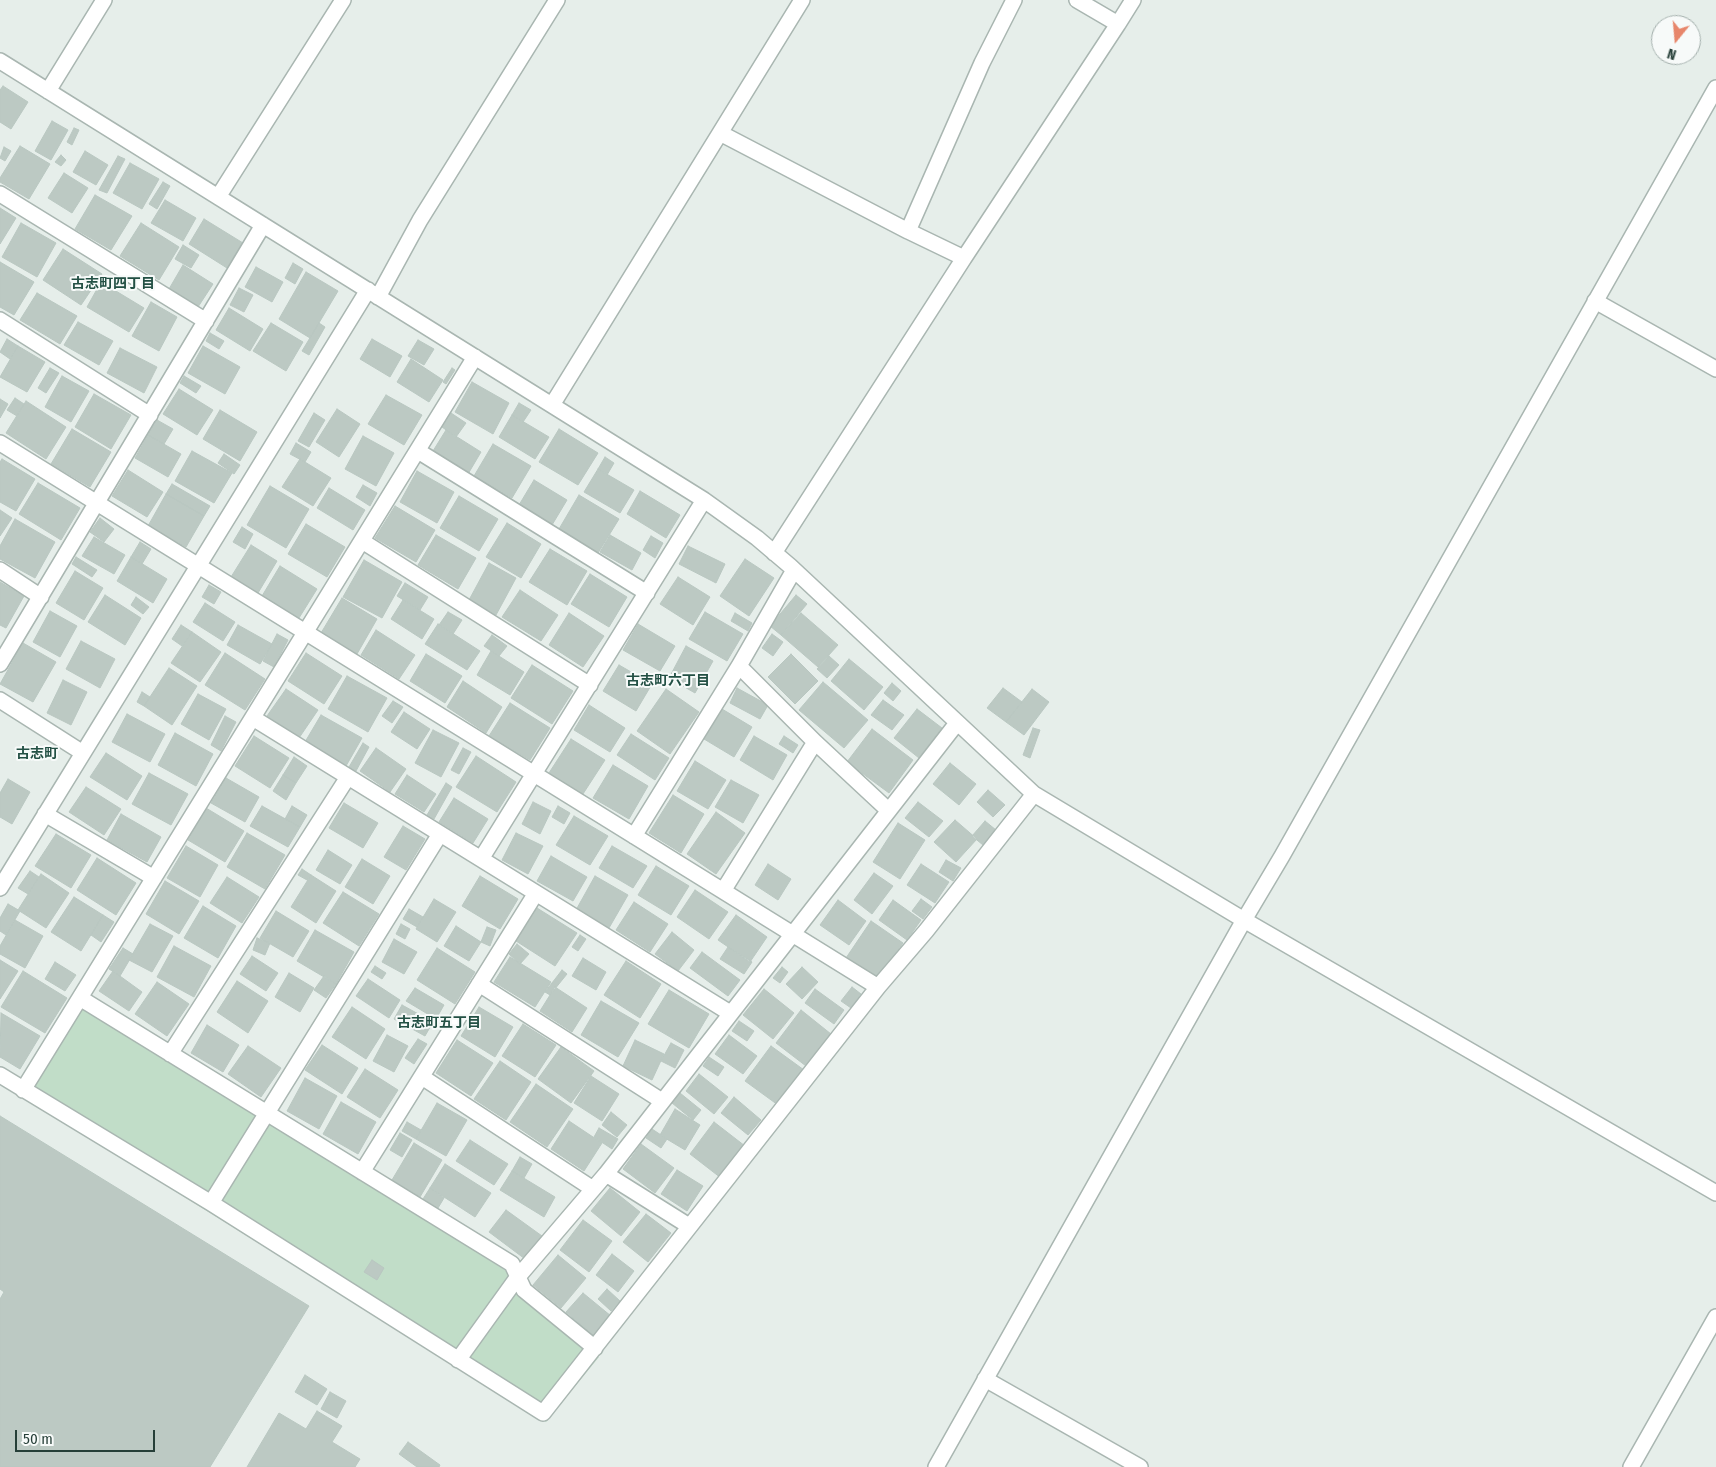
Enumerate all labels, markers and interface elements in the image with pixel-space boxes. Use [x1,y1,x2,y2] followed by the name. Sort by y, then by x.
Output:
[1651,15,1701,65] north arrow
[1665,45,1678,63] text: N
[71,276,155,292] district label: 古志町四丁目
[626,673,710,689] district label: 古志町六丁目
[16,746,58,762] district label: 古志町
[397,1015,481,1031] district label: 古志町五丁目
[18,1420,158,1452] scale bar
[23,1430,53,1448] text: 50 m

